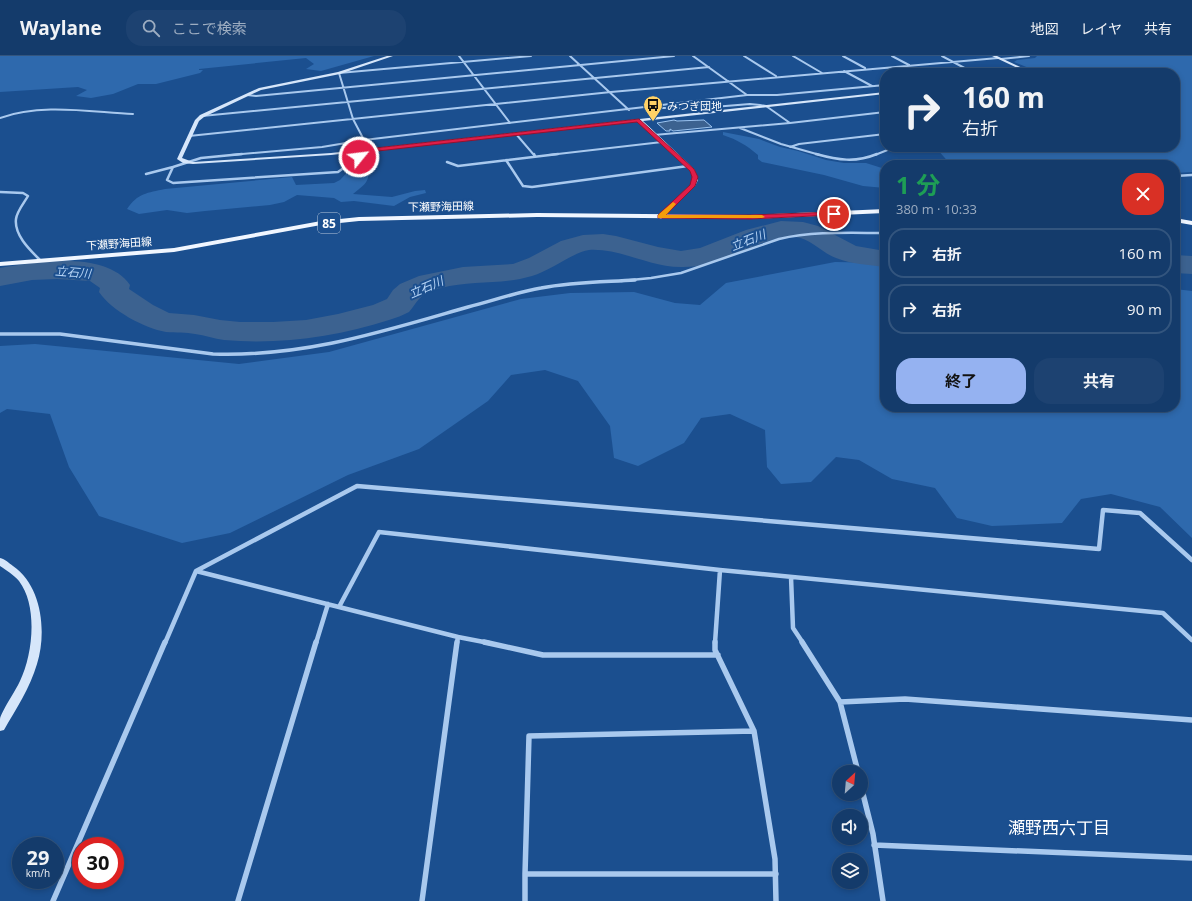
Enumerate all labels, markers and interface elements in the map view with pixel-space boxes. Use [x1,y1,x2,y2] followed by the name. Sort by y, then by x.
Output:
[126,10,406,46] search box
[20,15,102,41] text: Waylane
[140,17,162,39] icon: search
[172,18,247,38] text: ここで検索
[1030,19,1058,38] text: 地図
[1080,19,1122,38] text: レイヤ
[1144,19,1172,38] text: 共有
[962,78,1045,116] text: 160 m
[896,84,948,136] icon: right
[642,94,664,122] bus stop icon: みつぎ団地
[667,98,722,113] place label: みつぎ団地
[962,116,998,140] text: 右折
[338,136,380,178] position arrow
[896,168,940,201] text: 1 分
[1122,173,1164,215] button: close
[817,197,851,231] pin
[408,198,474,214] street label: 下瀬野海田線
[896,200,977,218] text: 380 m · 10:33
[823,203,845,225] icon: arrive
[318,213,340,233] road number: 85
[728,225,770,254] water label: 立石川
[86,233,152,253] street label: 下瀬野海田線
[898,242,920,264] icon: right
[1118,243,1162,263] text: 160 m
[932,244,962,264] text: 右折
[54,262,94,282] water label: 立石川
[406,271,448,302] water label: 立石川
[898,298,920,320] icon: right
[1127,299,1162,319] text: 90 m
[932,300,962,320] text: 右折
[896,358,1026,404] button: 終了
[1034,358,1164,404] button: 共有
[832,765,868,801] north arrow
[832,765,868,889] map controls
[832,809,868,845] button: sound
[1008,816,1110,839] district label: 瀬野西六丁目
[72,837,124,889] speed limit sign: 30
[27,844,49,871] text: 29
[832,853,868,889] button: layers
[26,866,50,880] text: km/h

